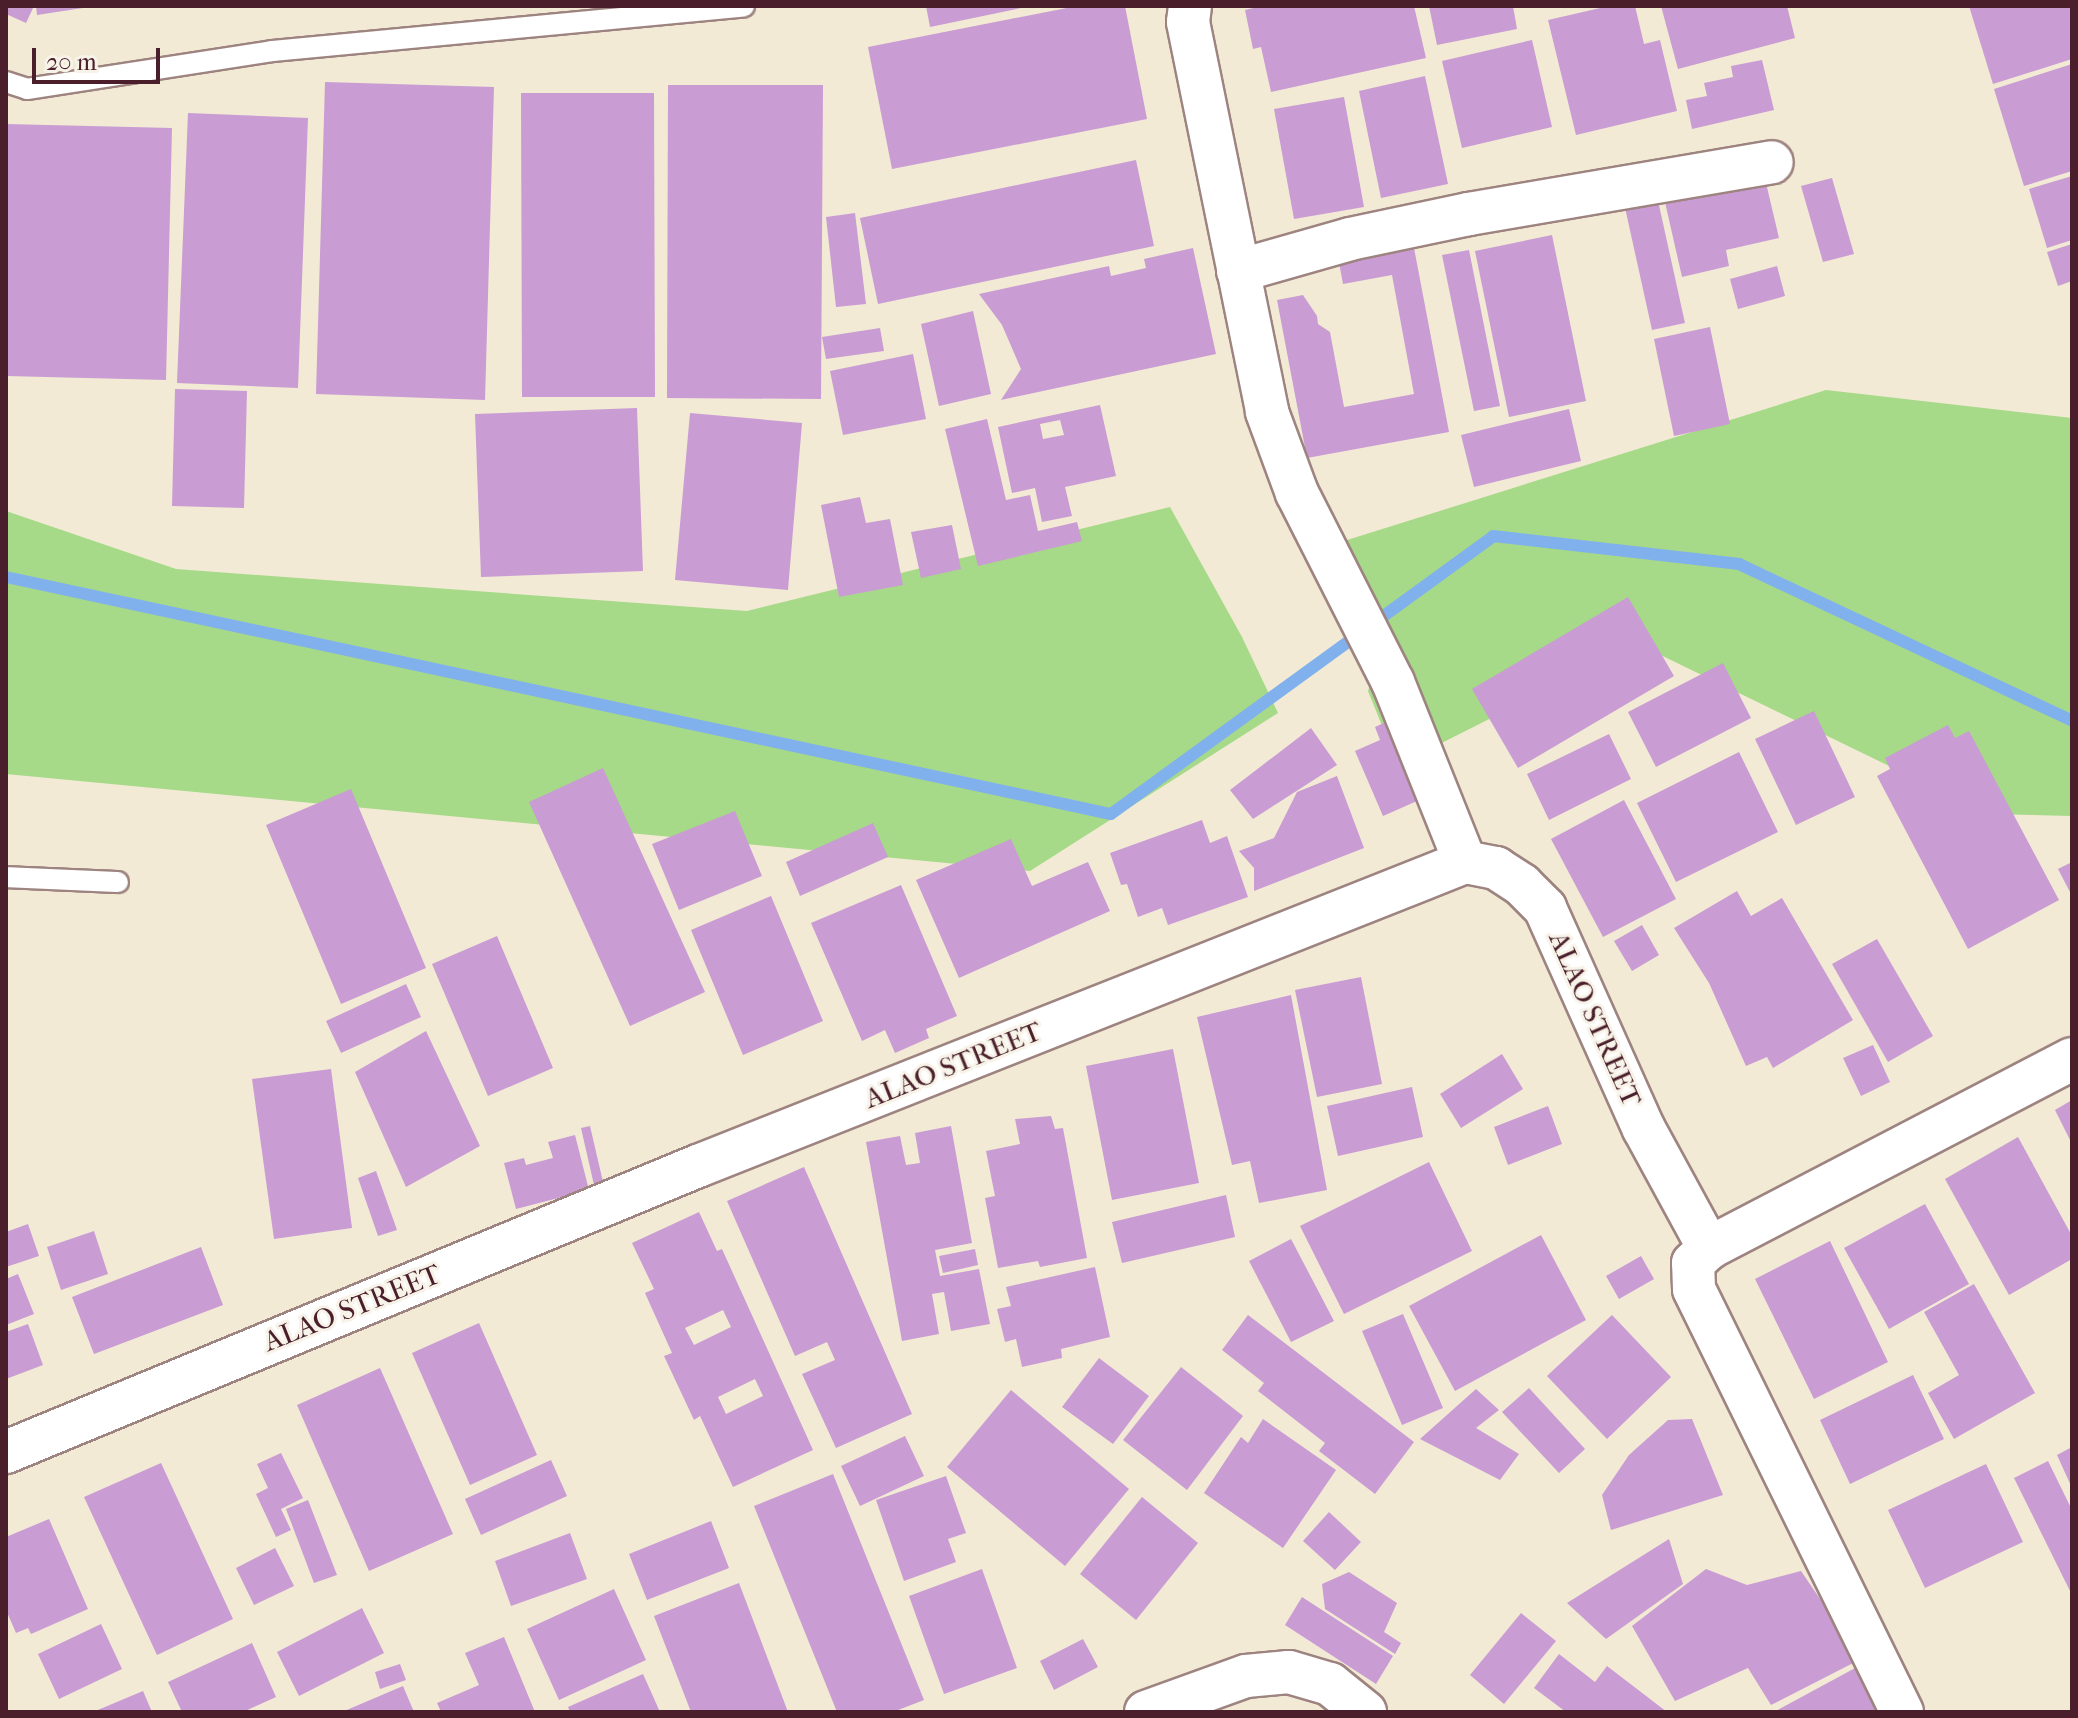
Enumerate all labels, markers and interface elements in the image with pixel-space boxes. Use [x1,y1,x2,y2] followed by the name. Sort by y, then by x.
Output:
[36,32,164,82] scale bar
[46,48,97,76] text: 20 m
[1541,926,1649,1112] street label: ALAO STREET
[860,1014,1046,1116] street label: ALAO STREET
[259,1257,445,1359] street label: ALAO STREET

